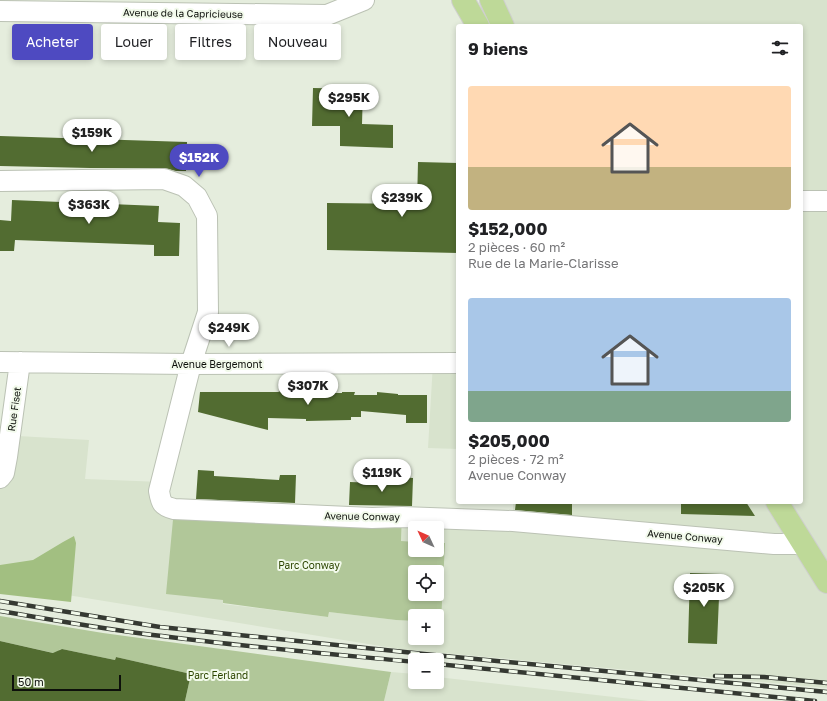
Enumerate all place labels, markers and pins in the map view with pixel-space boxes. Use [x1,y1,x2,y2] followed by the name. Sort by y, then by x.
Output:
[321,84,377,118] pin: $295K
[64,119,120,153] pin: $159K
[171,144,227,178] pin: $152K
[374,184,430,218] pin: $239K
[61,191,117,225] pin: $363K
[201,314,257,348] pin: $249K
[280,372,336,406] pin: $307K
[354,459,410,493] pin: $119K
[676,574,732,608] pin: $205K

